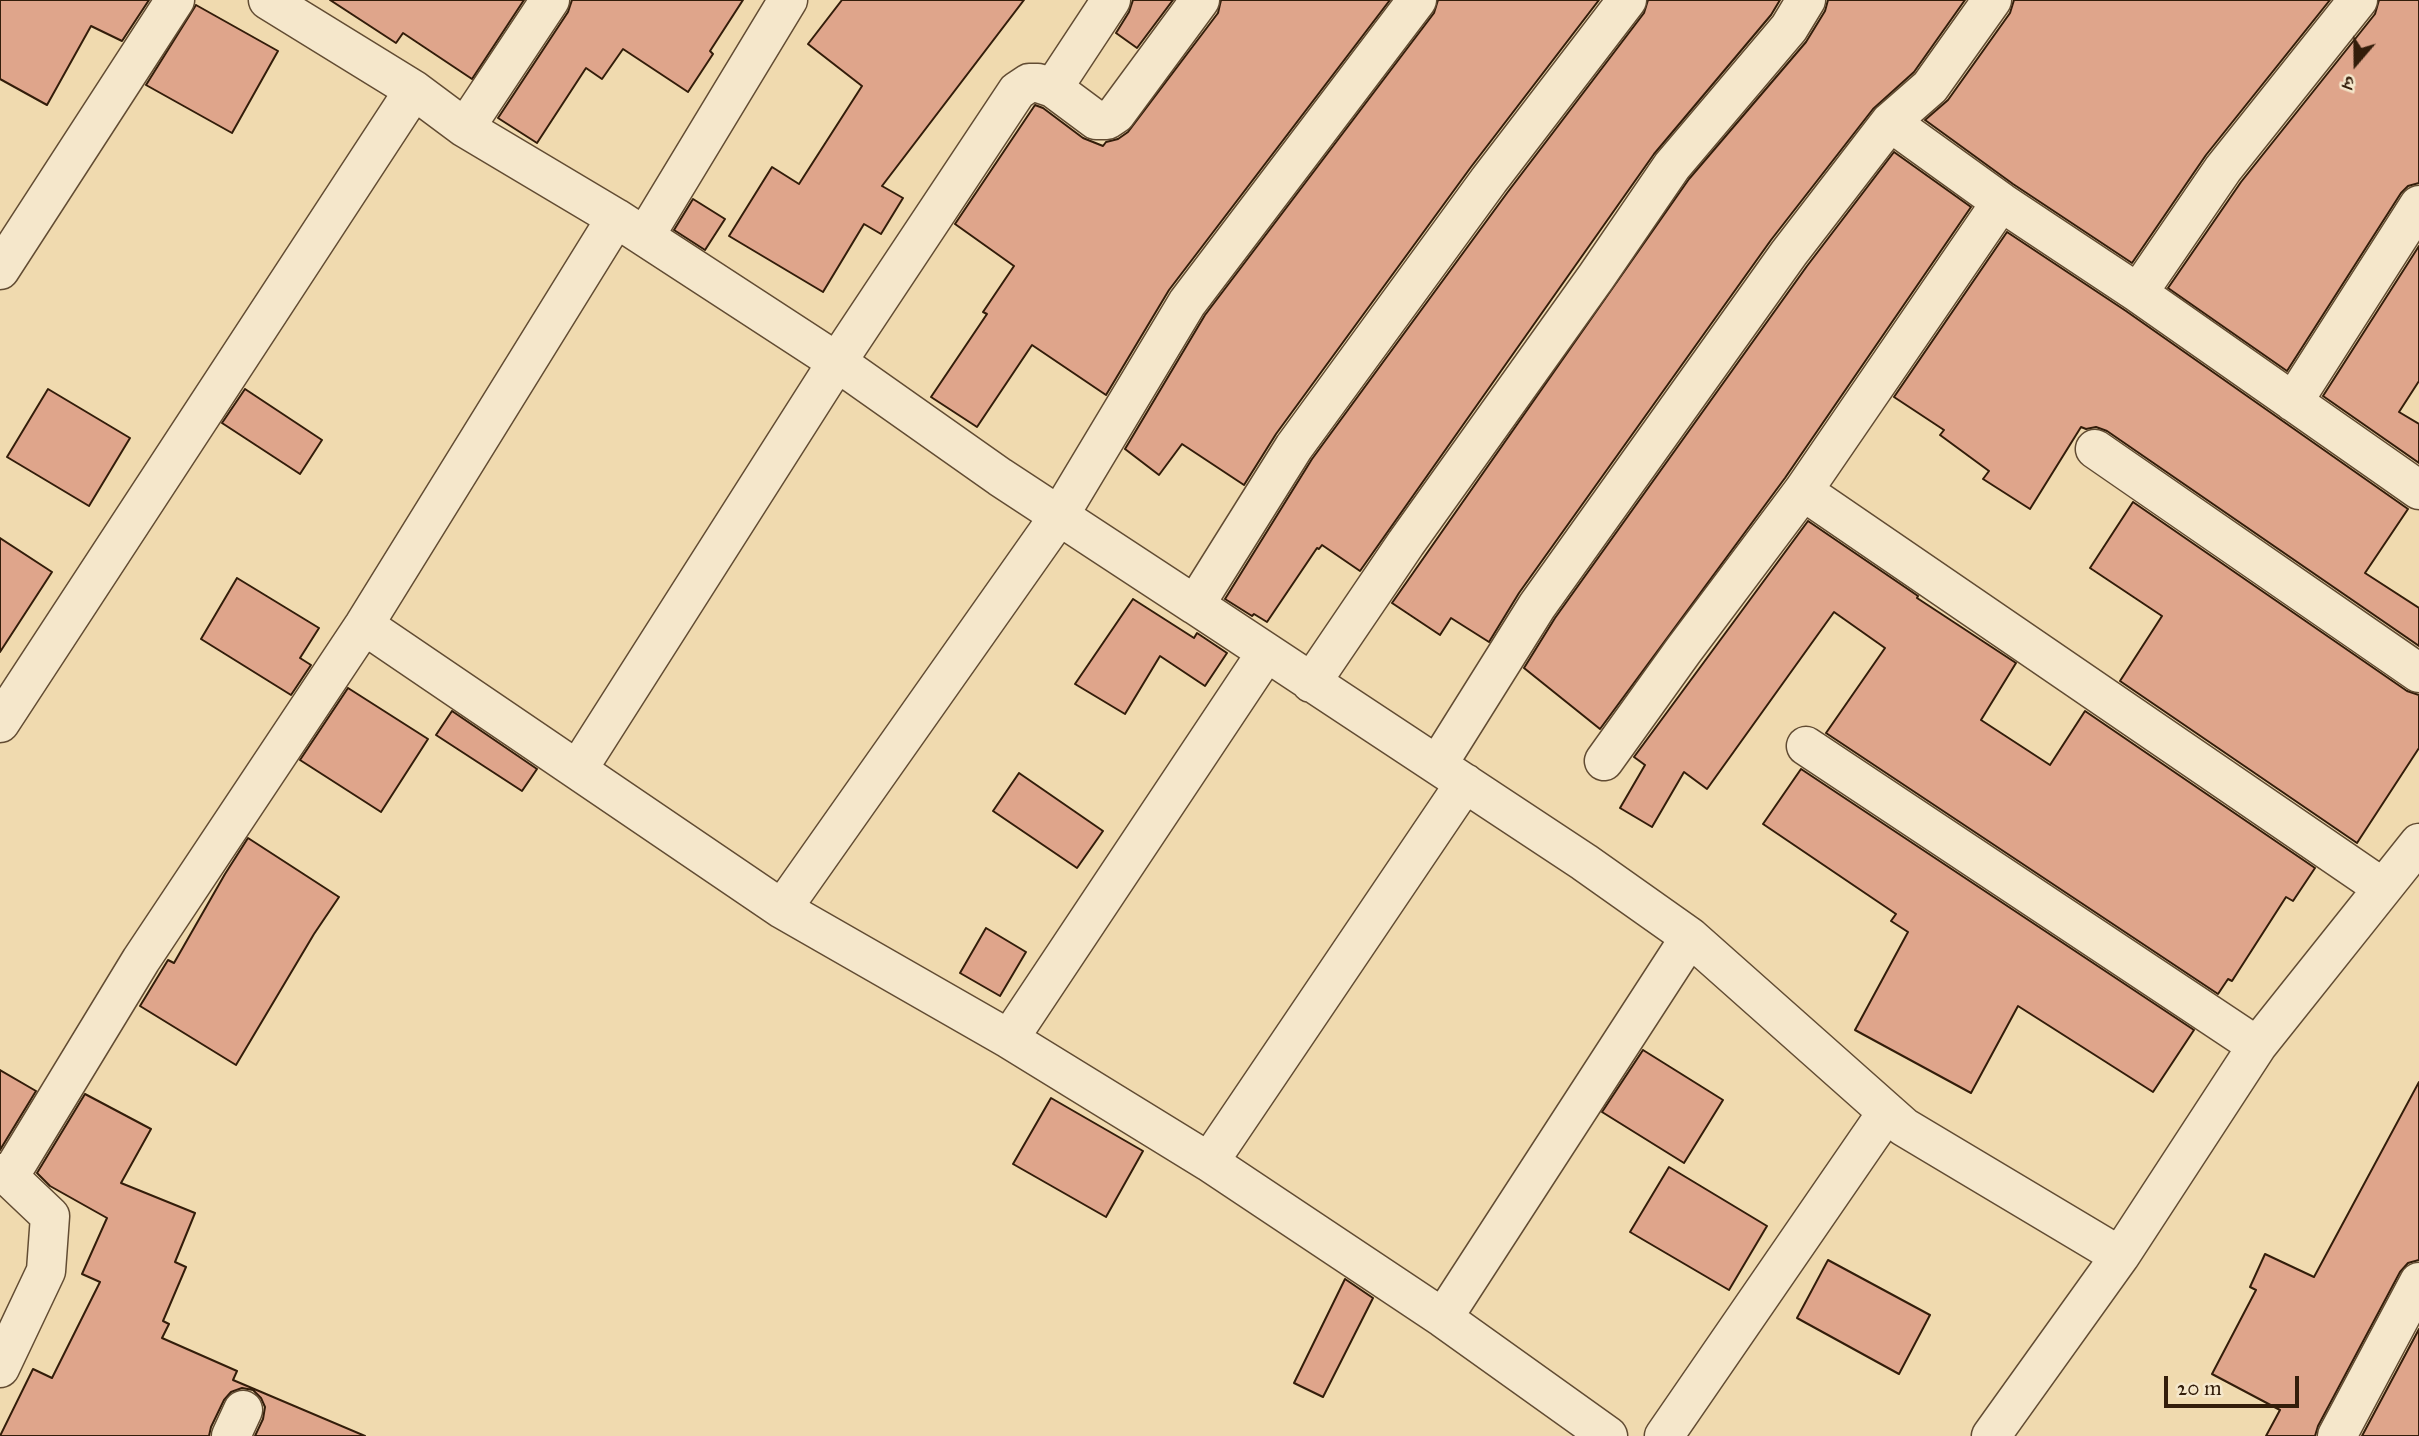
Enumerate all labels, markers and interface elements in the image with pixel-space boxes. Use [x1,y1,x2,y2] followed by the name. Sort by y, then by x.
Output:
[2321,28,2391,98] north arrow
[2340,71,2357,96] text: उ
[2167,1362,2302,1406] scale bar
[2177,1375,2222,1401] text: 20 m

